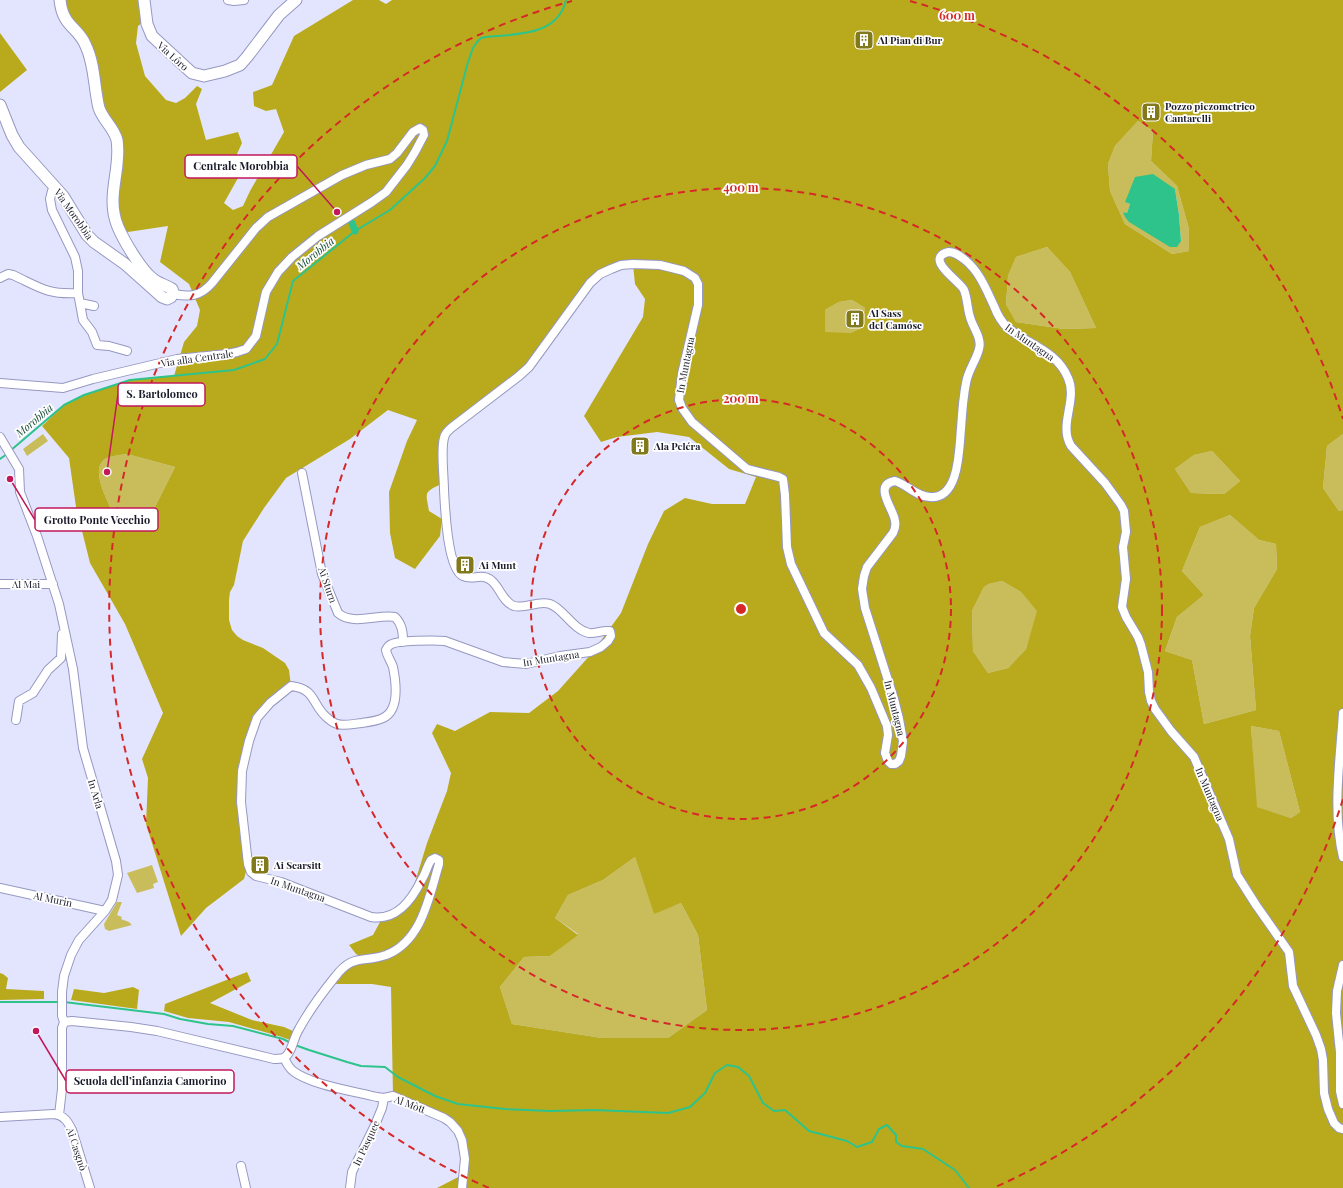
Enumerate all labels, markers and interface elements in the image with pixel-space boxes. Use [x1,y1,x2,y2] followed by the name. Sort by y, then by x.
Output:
[939,7,975,23] text: 600 m
[853,29,875,51] building icon: Al Pian di Bur
[877,33,943,47] place label: Al Pian di Bur
[154,38,192,74] street label: Via Lôro
[1165,99,1255,125] place label: Pozzo piezometrico Cantarelli
[1140,101,1162,123] building icon: Pozzo piezometrico Cantarelli
[185,155,297,178] callout: Centrale Morobbia
[193,158,289,173] text: Centrale Morobbia
[723,179,759,195] text: 400 m
[51,185,97,242] street label: Via Morobbia
[292,233,337,274] water label: Morobbia
[868,306,922,332] place label: Al Sass del Camósc
[844,308,866,330] building icon: Al Sass del Camósc
[1003,320,1057,364] street label: In Muntagna
[673,336,697,394] street label: In Muntagna
[159,346,234,370] street label: Via alla Centrale
[118,383,205,406] callout: S. Bartolomeo
[126,386,198,401] text: S. Bartolomeo
[723,390,759,406] text: 200 m
[11,400,56,441] water label: Morobbia
[629,435,651,457] building icon: Ala Peléra
[653,439,701,453] place label: Ala Peléra
[35,508,158,531] callout: Grotto Ponte Vecchio
[44,512,150,527] text: Grotto Ponte Vecchio
[454,554,476,576] building icon: Ai Munt
[478,558,516,572] place label: Ai Munt
[315,564,341,605] street label: Ai Sturn
[11,577,40,591] street label: Al Mai
[734,602,748,616] centre of rings
[522,647,580,669] street label: In Muntagna
[881,679,909,737] street label: In Muntagna
[1192,765,1228,823] street label: In Muntagna
[85,778,107,810] street label: In Arla
[249,854,271,876] building icon: Ai Scarsitt
[273,858,322,872] place label: Ai Scarsitt
[269,873,327,905] street label: In Muntagna
[31,888,74,910] street label: Al Murin
[66,1070,234,1093] callout: Scuola dell’infanzia Camorino
[74,1073,226,1088] text: Scuola dell’infanzia Camorino
[391,1091,428,1116] street label: Al Mòtt
[349,1118,383,1168] street label: In Pasquee
[63,1125,91,1173] street label: Ai Casgnò

